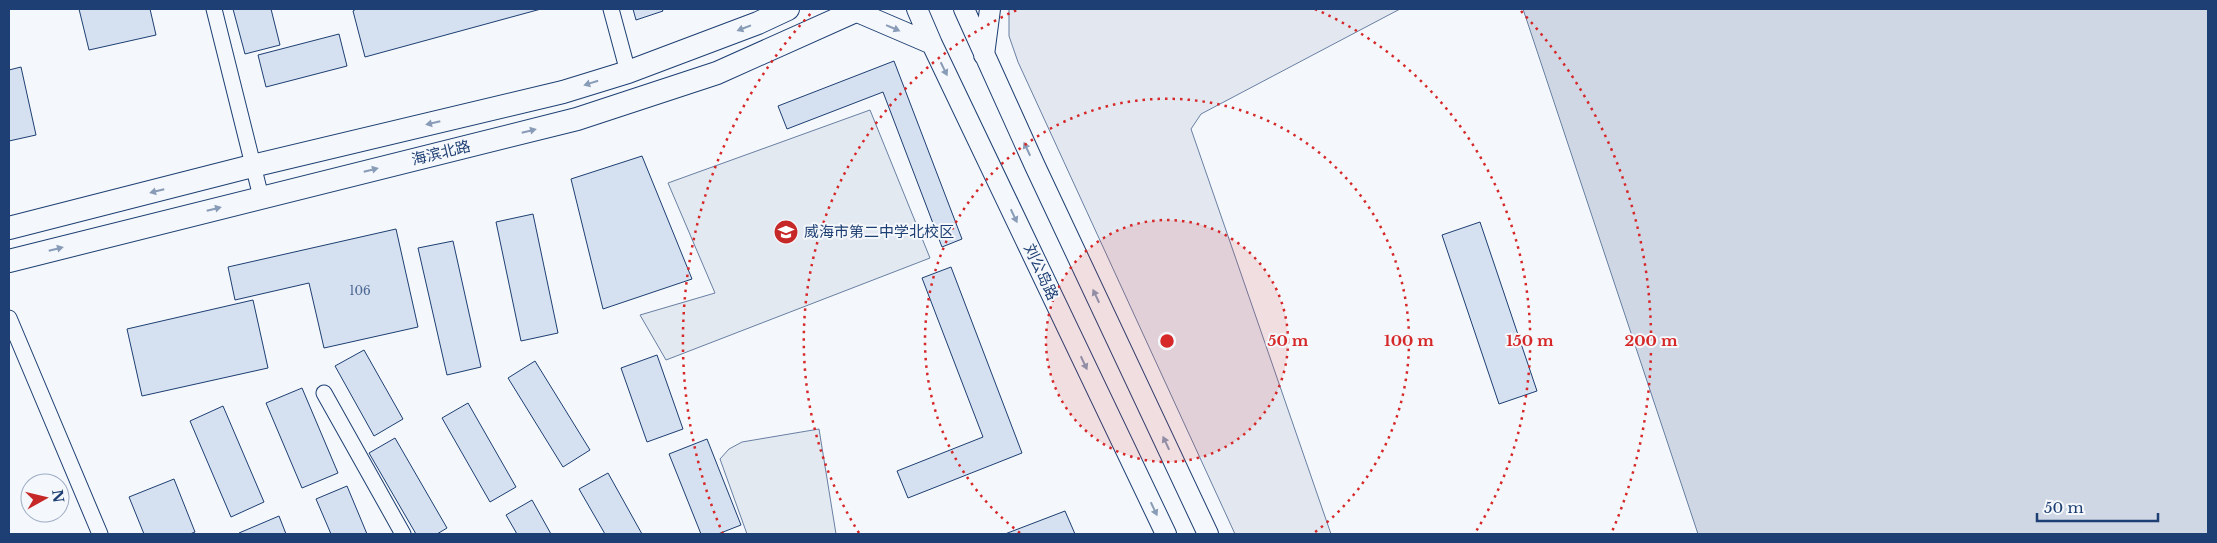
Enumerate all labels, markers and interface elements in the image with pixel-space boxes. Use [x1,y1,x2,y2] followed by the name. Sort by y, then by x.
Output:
[736,24,751,32] one-way arrow
[886,24,900,32] one-way arrow
[940,62,948,77] one-way arrow
[583,80,598,88] one-way arrow
[426,119,441,127] one-way arrow
[522,127,537,135] one-way arrow
[409,136,472,169] street label: 海滨北路
[1023,142,1031,156] one-way arrow
[364,166,379,174] one-way arrow
[149,187,164,195] one-way arrow
[206,205,221,213] one-way arrow
[1011,209,1019,223] one-way arrow
[773,219,799,245] school or university icon: 威海市第二中学北校区
[804,222,954,241] place label: 威海市第二中学北校区
[1020,241,1063,303] street label: 刘公岛路
[48,245,64,253] one-way arrow
[349,283,371,298] house number: 106
[1092,288,1100,303] one-way arrow
[1268,331,1309,350] text: 50 m
[1384,331,1434,350] text: 100 m
[1506,331,1554,350] text: 150 m
[1625,331,1678,350] text: 200 m
[1158,332,1176,350] centre of rings
[1080,356,1088,370] one-way arrow
[1161,435,1170,450] one-way arrow
[20,473,70,523] north arrow
[48,488,68,504] text: N
[2037,490,2158,522] scale bar
[2044,498,2084,517] text: 50 m
[1150,502,1158,517] one-way arrow

